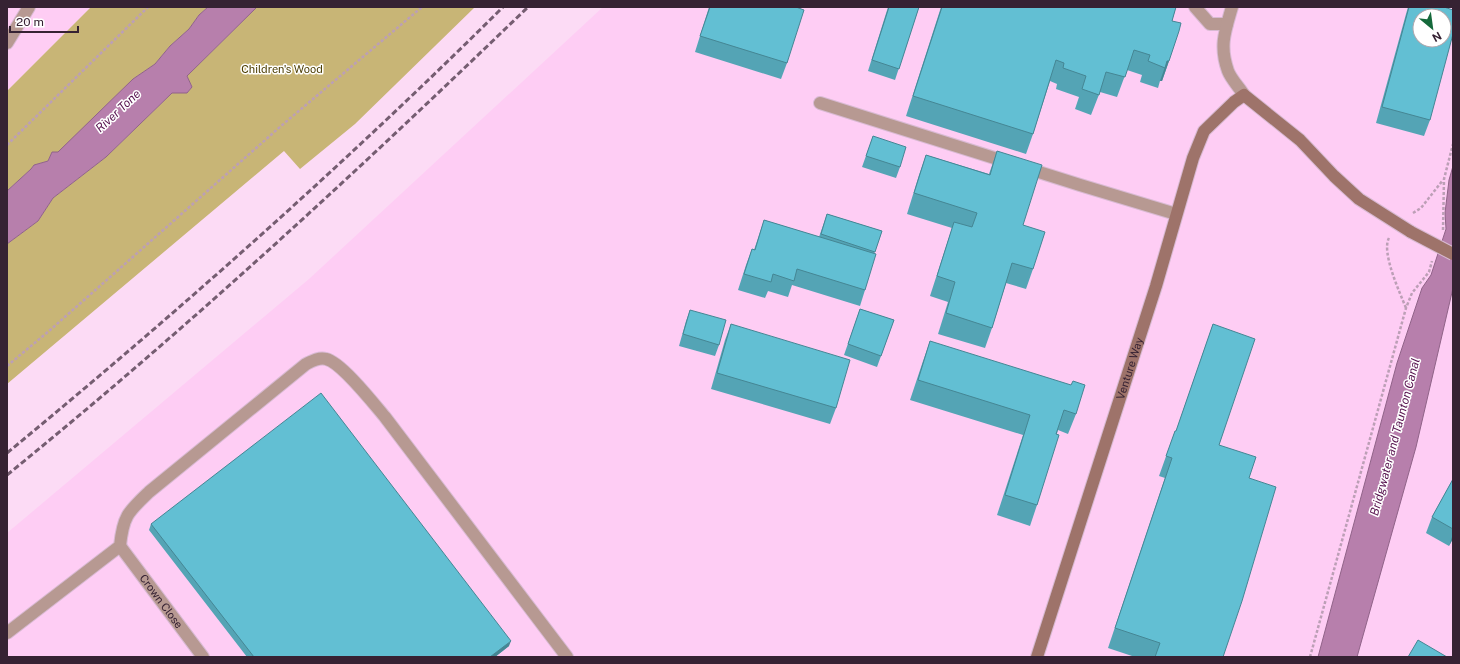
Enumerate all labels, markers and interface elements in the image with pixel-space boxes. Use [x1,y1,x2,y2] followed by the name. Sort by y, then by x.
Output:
[10,8,78,34] scale bar
[1412,8,1452,48] north arrow
[16,15,44,29] text: 20 m
[1430,29,1444,44] text: N
[241,63,323,75] park label: Children's Wood
[93,86,144,135] water label: River Tone
[1114,336,1145,401] street label: Venture Way
[1367,357,1423,517] water label: Bridgwater and Taunton Canal
[137,572,185,631] street label: Crown Close

